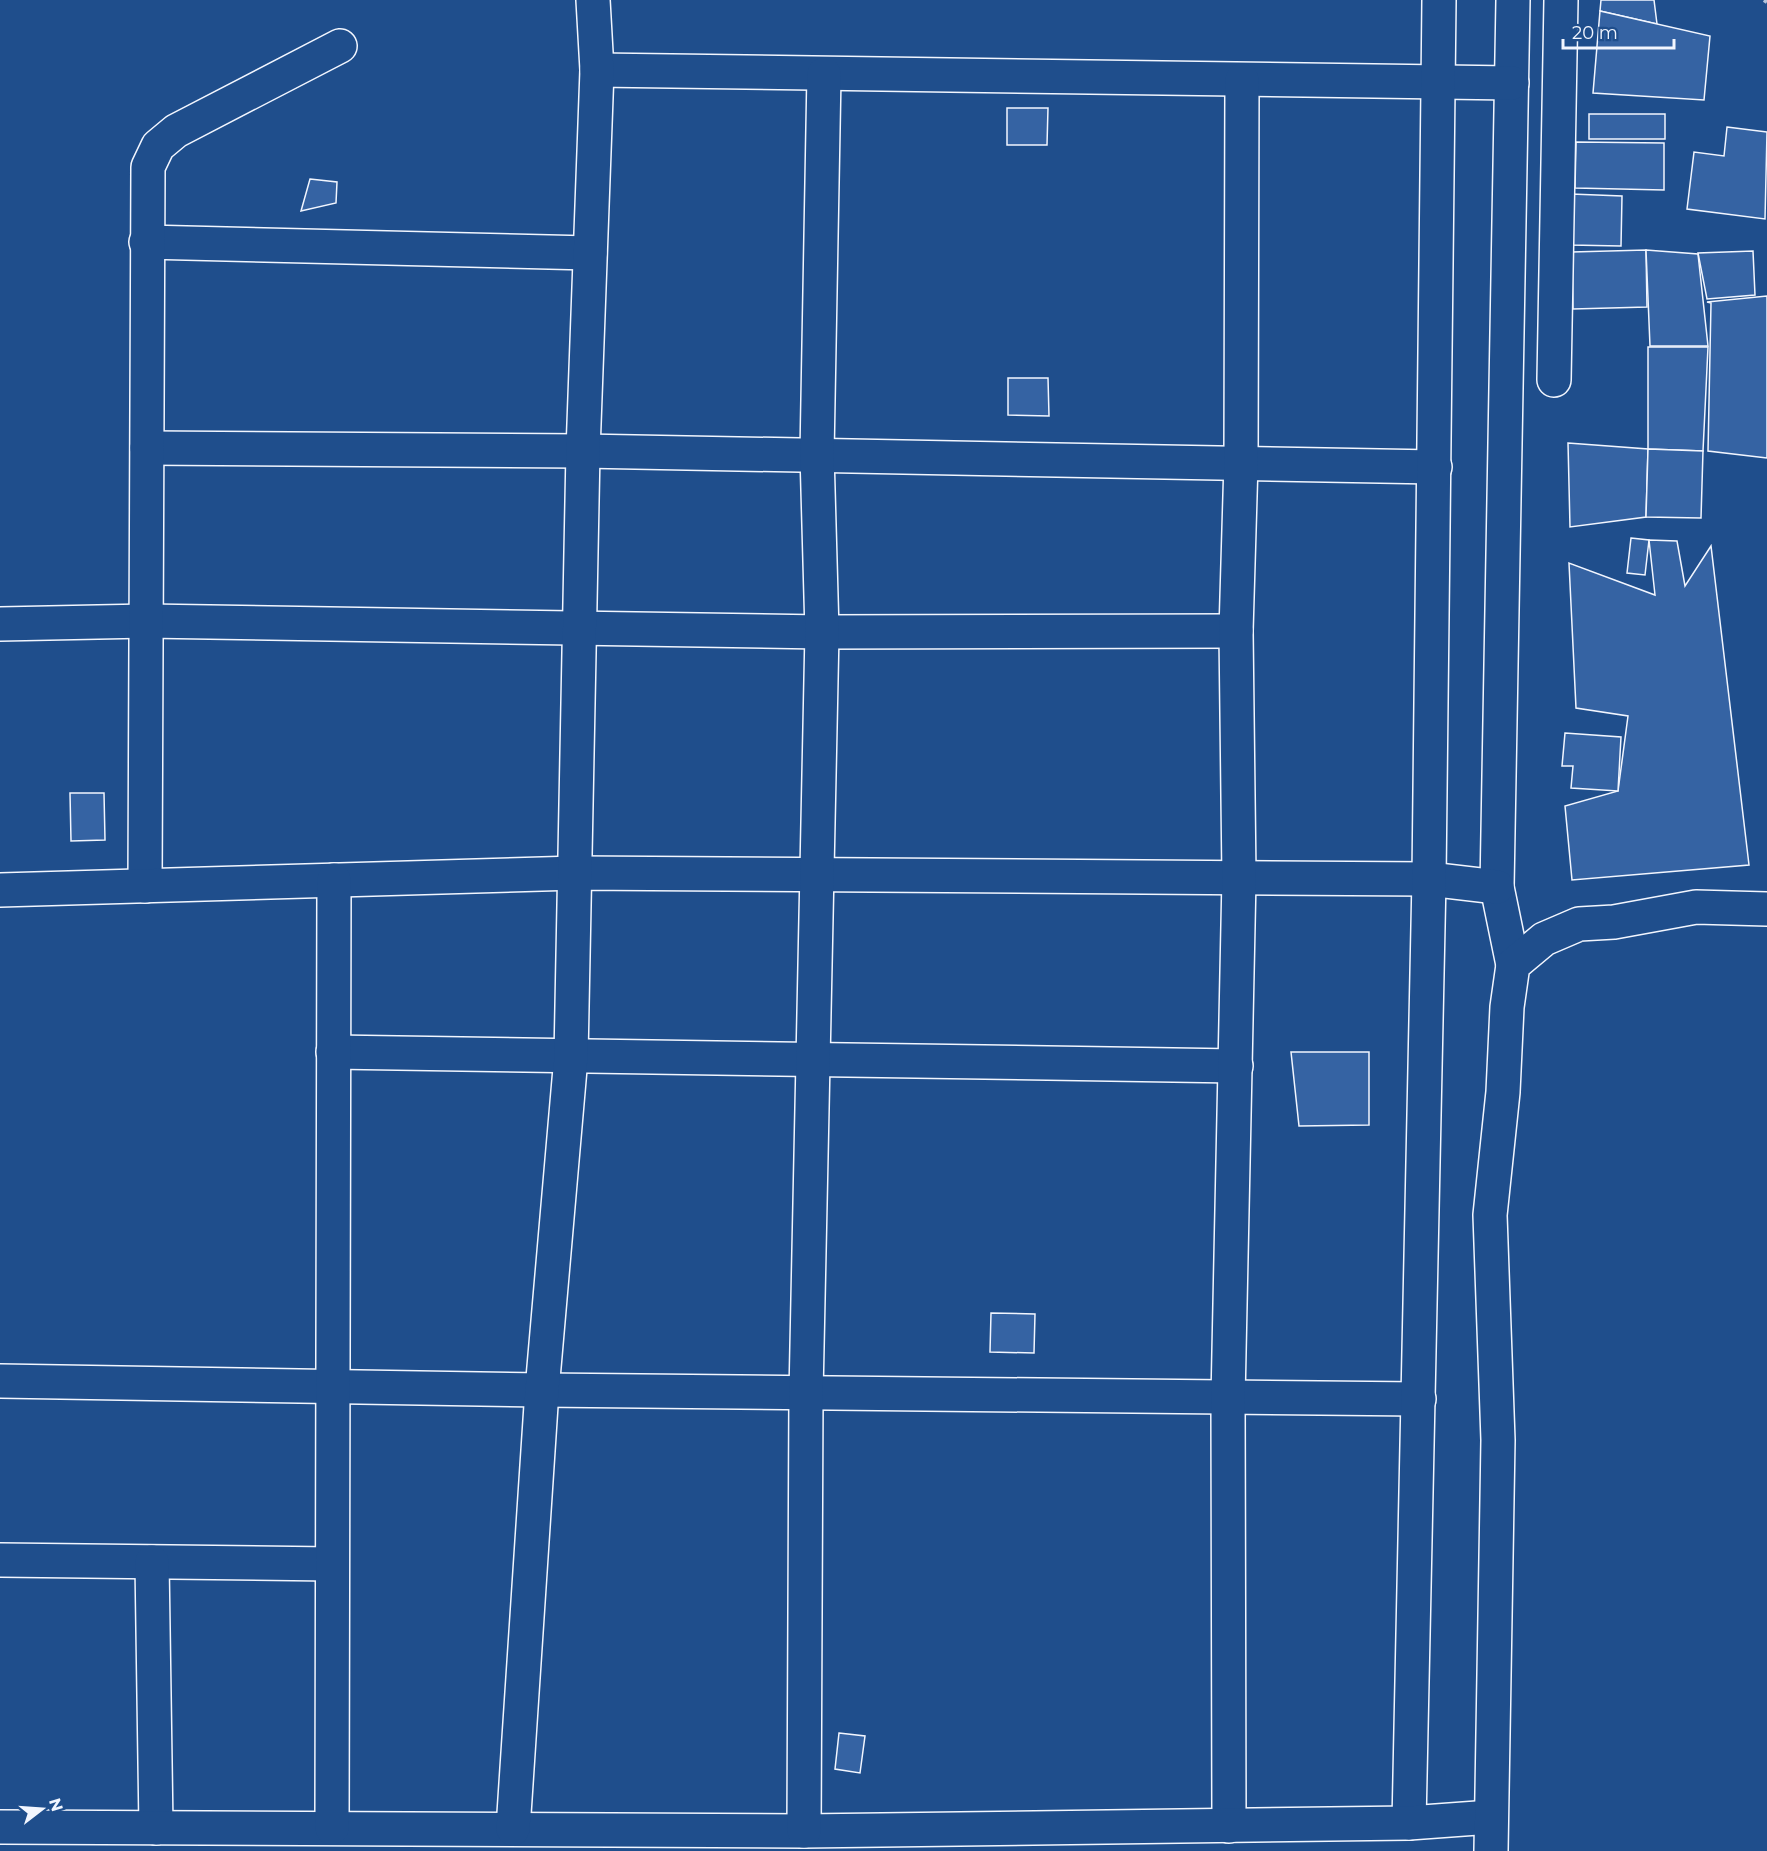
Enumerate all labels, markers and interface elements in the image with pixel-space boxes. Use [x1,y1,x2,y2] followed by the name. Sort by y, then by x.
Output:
[1563,12,1674,50] scale bar
[1572,22,1618,44] text: 20 m
[12,1779,72,1839] north arrow
[45,1796,67,1814] text: N

